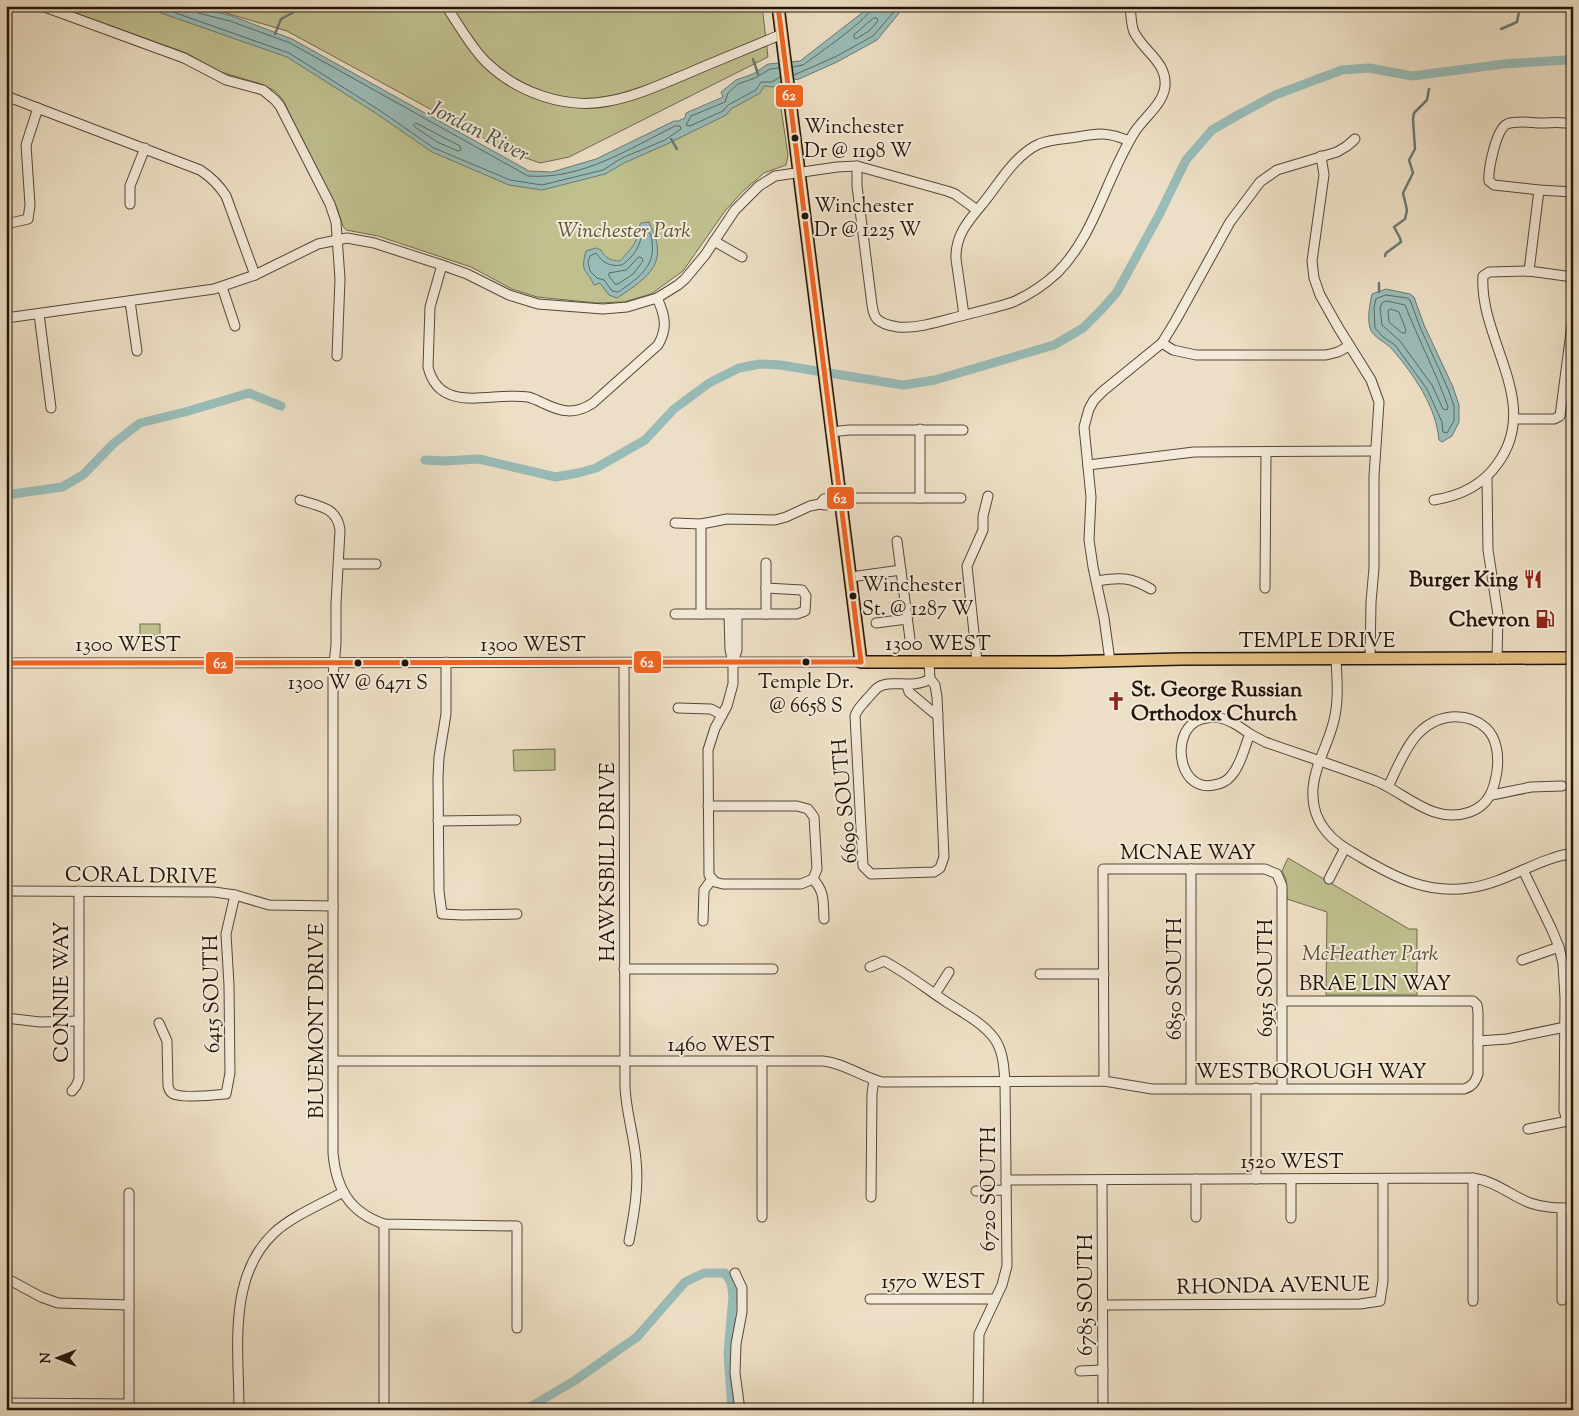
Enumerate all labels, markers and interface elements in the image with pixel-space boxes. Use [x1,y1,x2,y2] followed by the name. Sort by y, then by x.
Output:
[775,84,804,108] line badge: 62
[782,87,796,107] text: 62
[422,93,534,172] water label: Jordan River
[804,114,912,167] place label: Winchester Dr @ 1198 W
[790,133,800,143] marker: Winchester Dr @ 1198 W
[814,193,921,246] place label: Winchester Dr @ 1225 W
[800,211,810,221] marker: Winchester Dr @ 1225 W
[557,217,691,247] park label: Winchester Park
[826,486,855,510] line badge: 62
[833,490,847,510] text: 62
[1409,566,1519,596] place label: Burger King
[1522,568,1544,590] restaurant icon: Burger King
[862,572,973,625] place label: Winchester St. @ 1287 W
[848,591,858,601] marker: Winchester St. @ 1287 W
[1449,606,1531,636] place label: Chevron
[1534,608,1556,630] fuel station icon: Chevron
[1239,627,1396,657] street label: TEMPLE DRIVE
[885,630,991,660] street label: 1300 WEST
[75,631,181,661] street label: 1300 WEST
[480,631,586,661] street label: 1300 WEST
[633,650,662,674] line badge: 62
[205,651,234,675] line badge: 62
[640,654,654,674] text: 62
[213,655,227,675] text: 62
[801,657,811,667] marker: Temple Dr. @ 6658 S
[353,658,363,668] marker: 1300 W @ 6471 S
[400,658,410,668] unlabelled marker
[758,669,854,722] place label: Temple Dr. @ 6658 S
[288,670,428,699] place label: 1300 W @ 6471 S
[1131,676,1303,730] place label: St. George Russian Orthodox Church
[1105,690,1127,712] church icon: St. George Russian Orthodox Church
[826,737,866,865] street label: 6690 SOUTH
[594,762,624,962] street label: HAWKSBILL DRIVE
[1120,839,1256,869] street label: MCNAE WAY
[65,861,218,893] street label: CORAL DRIVE
[1161,917,1191,1040] street label: 6850 SOUTH
[1252,918,1282,1037] street label: 6915 SOUTH
[48,921,78,1063] street label: CONNIE WAY
[303,923,333,1119] street label: BLUEMONT DRIVE
[197,934,229,1053] street label: 6415 SOUTH
[1302,940,1439,970] park label: McHeather Park
[1299,970,1451,1000] street label: BRAE LIN WAY
[668,1031,775,1061] street label: 1460 WEST
[1195,1058,1427,1088] street label: WESTBOROUGH WAY
[975,1126,1005,1252] street label: 6720 SOUTH
[1240,1148,1344,1178] street label: 1520 WEST
[1072,1234,1102,1356] street label: 6785 SOUTH
[881,1268,985,1298] street label: 1570 WEST
[1176,1270,1370,1304] street label: RHONDA AVENUE
[32,1334,82,1384] north arrow
[37,1352,57,1364] text: N

